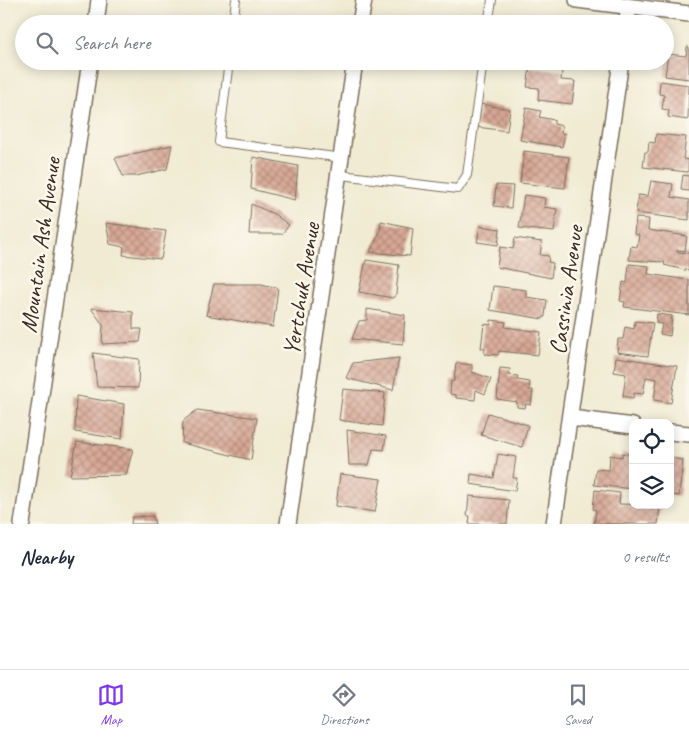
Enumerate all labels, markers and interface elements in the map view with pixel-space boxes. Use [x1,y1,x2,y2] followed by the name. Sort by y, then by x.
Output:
[15,15,674,70] search box
[33,29,61,57] icon: search
[73,31,150,55] text: Search here
[13,153,67,334] street label: Mountain Ash Avenue
[276,219,327,357] street label: Yertchuk Avenue
[542,222,590,356] street label: Cassinia Avenue
[629,419,674,509] map controls
[629,419,674,464] button: locate
[629,464,674,509] button: layers
[20,544,73,570] text: Nearby
[622,547,669,567] text: 0 results
[97,681,125,728] tab: Map
[320,681,369,728] tab: Directions
[564,681,592,728] tab: Saved

